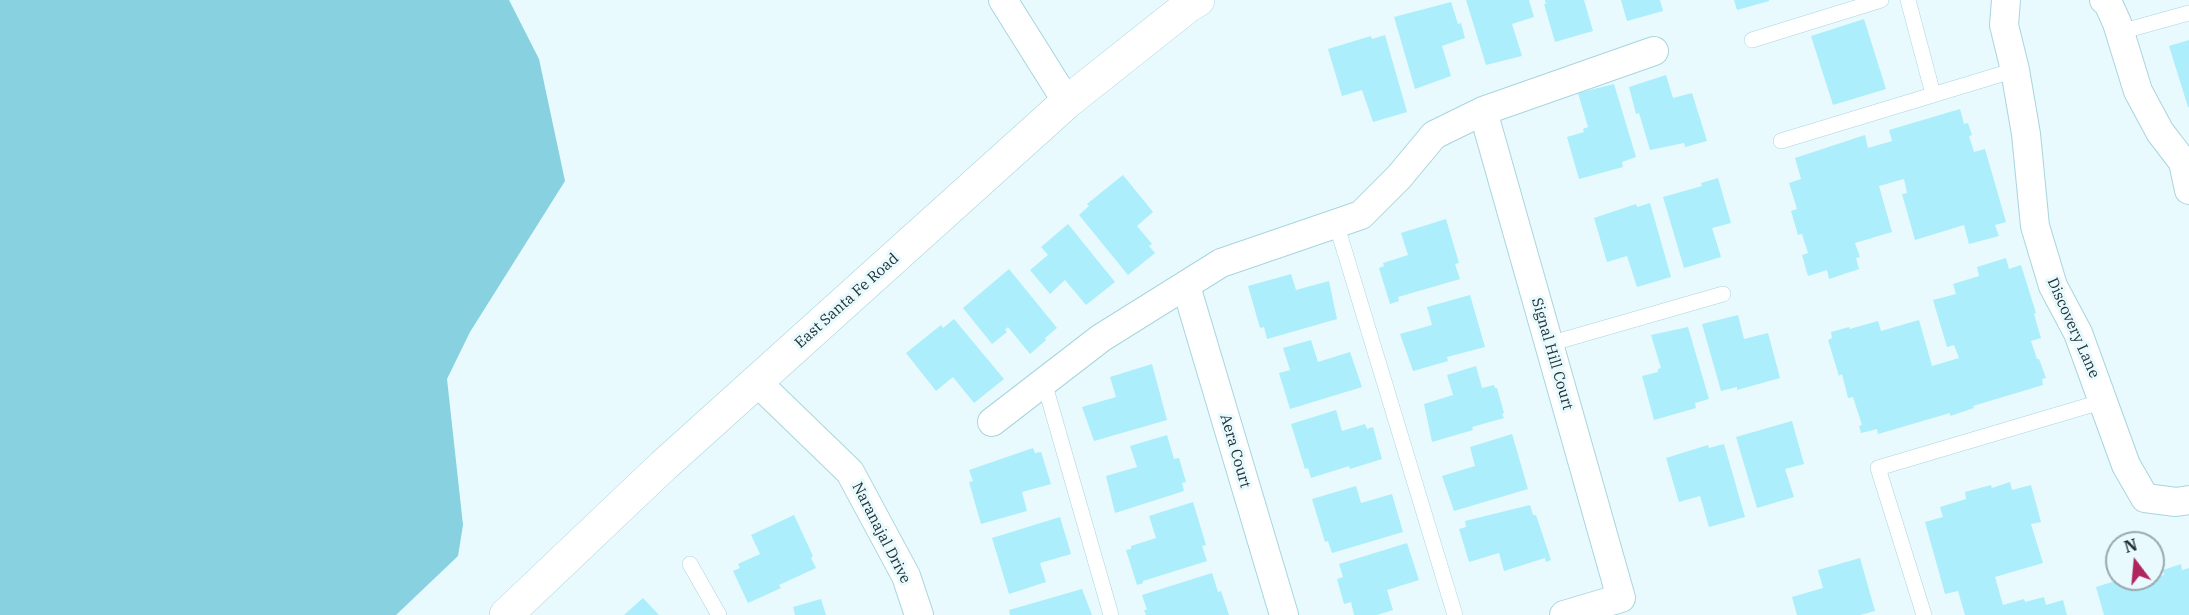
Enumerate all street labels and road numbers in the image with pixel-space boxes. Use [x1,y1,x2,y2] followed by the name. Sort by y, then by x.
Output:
[791,250,903,352] street label: East Santa Fe Road
[2043,275,2103,381] street label: Discovery Lane
[1527,296,1577,412] street label: Signal Hill Court
[1216,412,1254,490] street label: Aera Court
[848,479,914,587] street label: Naranajal Drive

